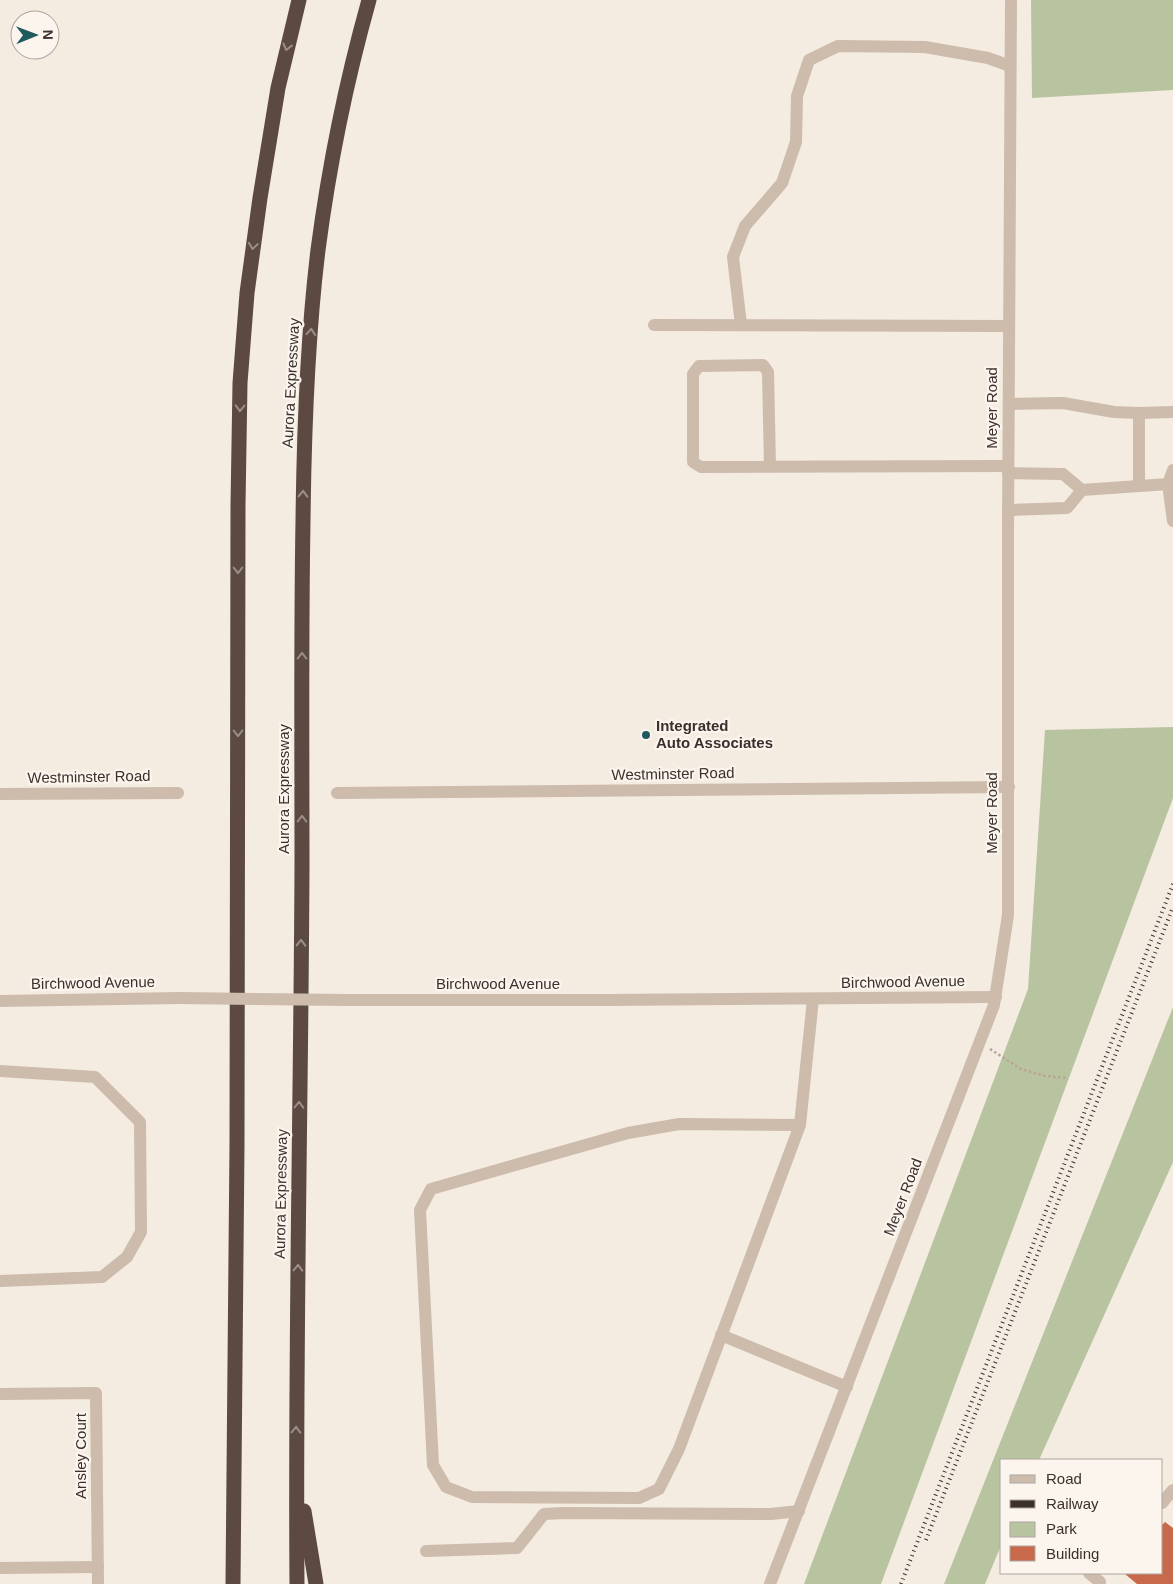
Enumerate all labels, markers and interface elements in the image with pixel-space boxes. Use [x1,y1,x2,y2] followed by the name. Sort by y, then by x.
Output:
[10,10,60,60] north arrow
[40,30,56,40] text: N
[282,43,293,52] one-way arrow
[248,242,259,250] one-way arrow
[279,317,302,448] street label: Aurora Expressway
[305,327,316,335] one-way arrow
[983,367,1000,449] street label: Meyer Road
[235,404,245,412] one-way arrow
[298,490,309,498] one-way arrow
[233,567,243,575] one-way arrow
[297,652,307,660] one-way arrow
[656,717,773,751] place label: Integrated Auto Associates
[275,723,292,854] street label: Aurora Expressway
[640,729,652,741] marker: Integrated Auto Associates
[233,730,243,737] one-way arrow
[611,764,735,783] street label: Westminster Road
[27,767,151,786] street label: Westminster Road
[983,772,1000,854] street label: Meyer Road
[297,815,307,822] one-way arrow
[296,939,306,946] one-way arrow
[841,972,965,991] street label: Birchwood Avenue
[31,973,155,992] street label: Birchwood Avenue
[436,975,560,992] street label: Birchwood Avenue
[294,1101,304,1109] one-way arrow
[271,1128,290,1259] street label: Aurora Expressway
[880,1156,925,1238] street label: Meyer Road
[293,1264,303,1272] one-way arrow
[72,1412,89,1499] street label: Ansley Court
[291,1426,301,1434] one-way arrow
[1000,1459,1163,1574] legend
[1046,1470,1082,1487] text: Road
[1046,1495,1099,1512] text: Railway
[1046,1520,1077,1537] text: Park
[1046,1545,1099,1562] text: Building

